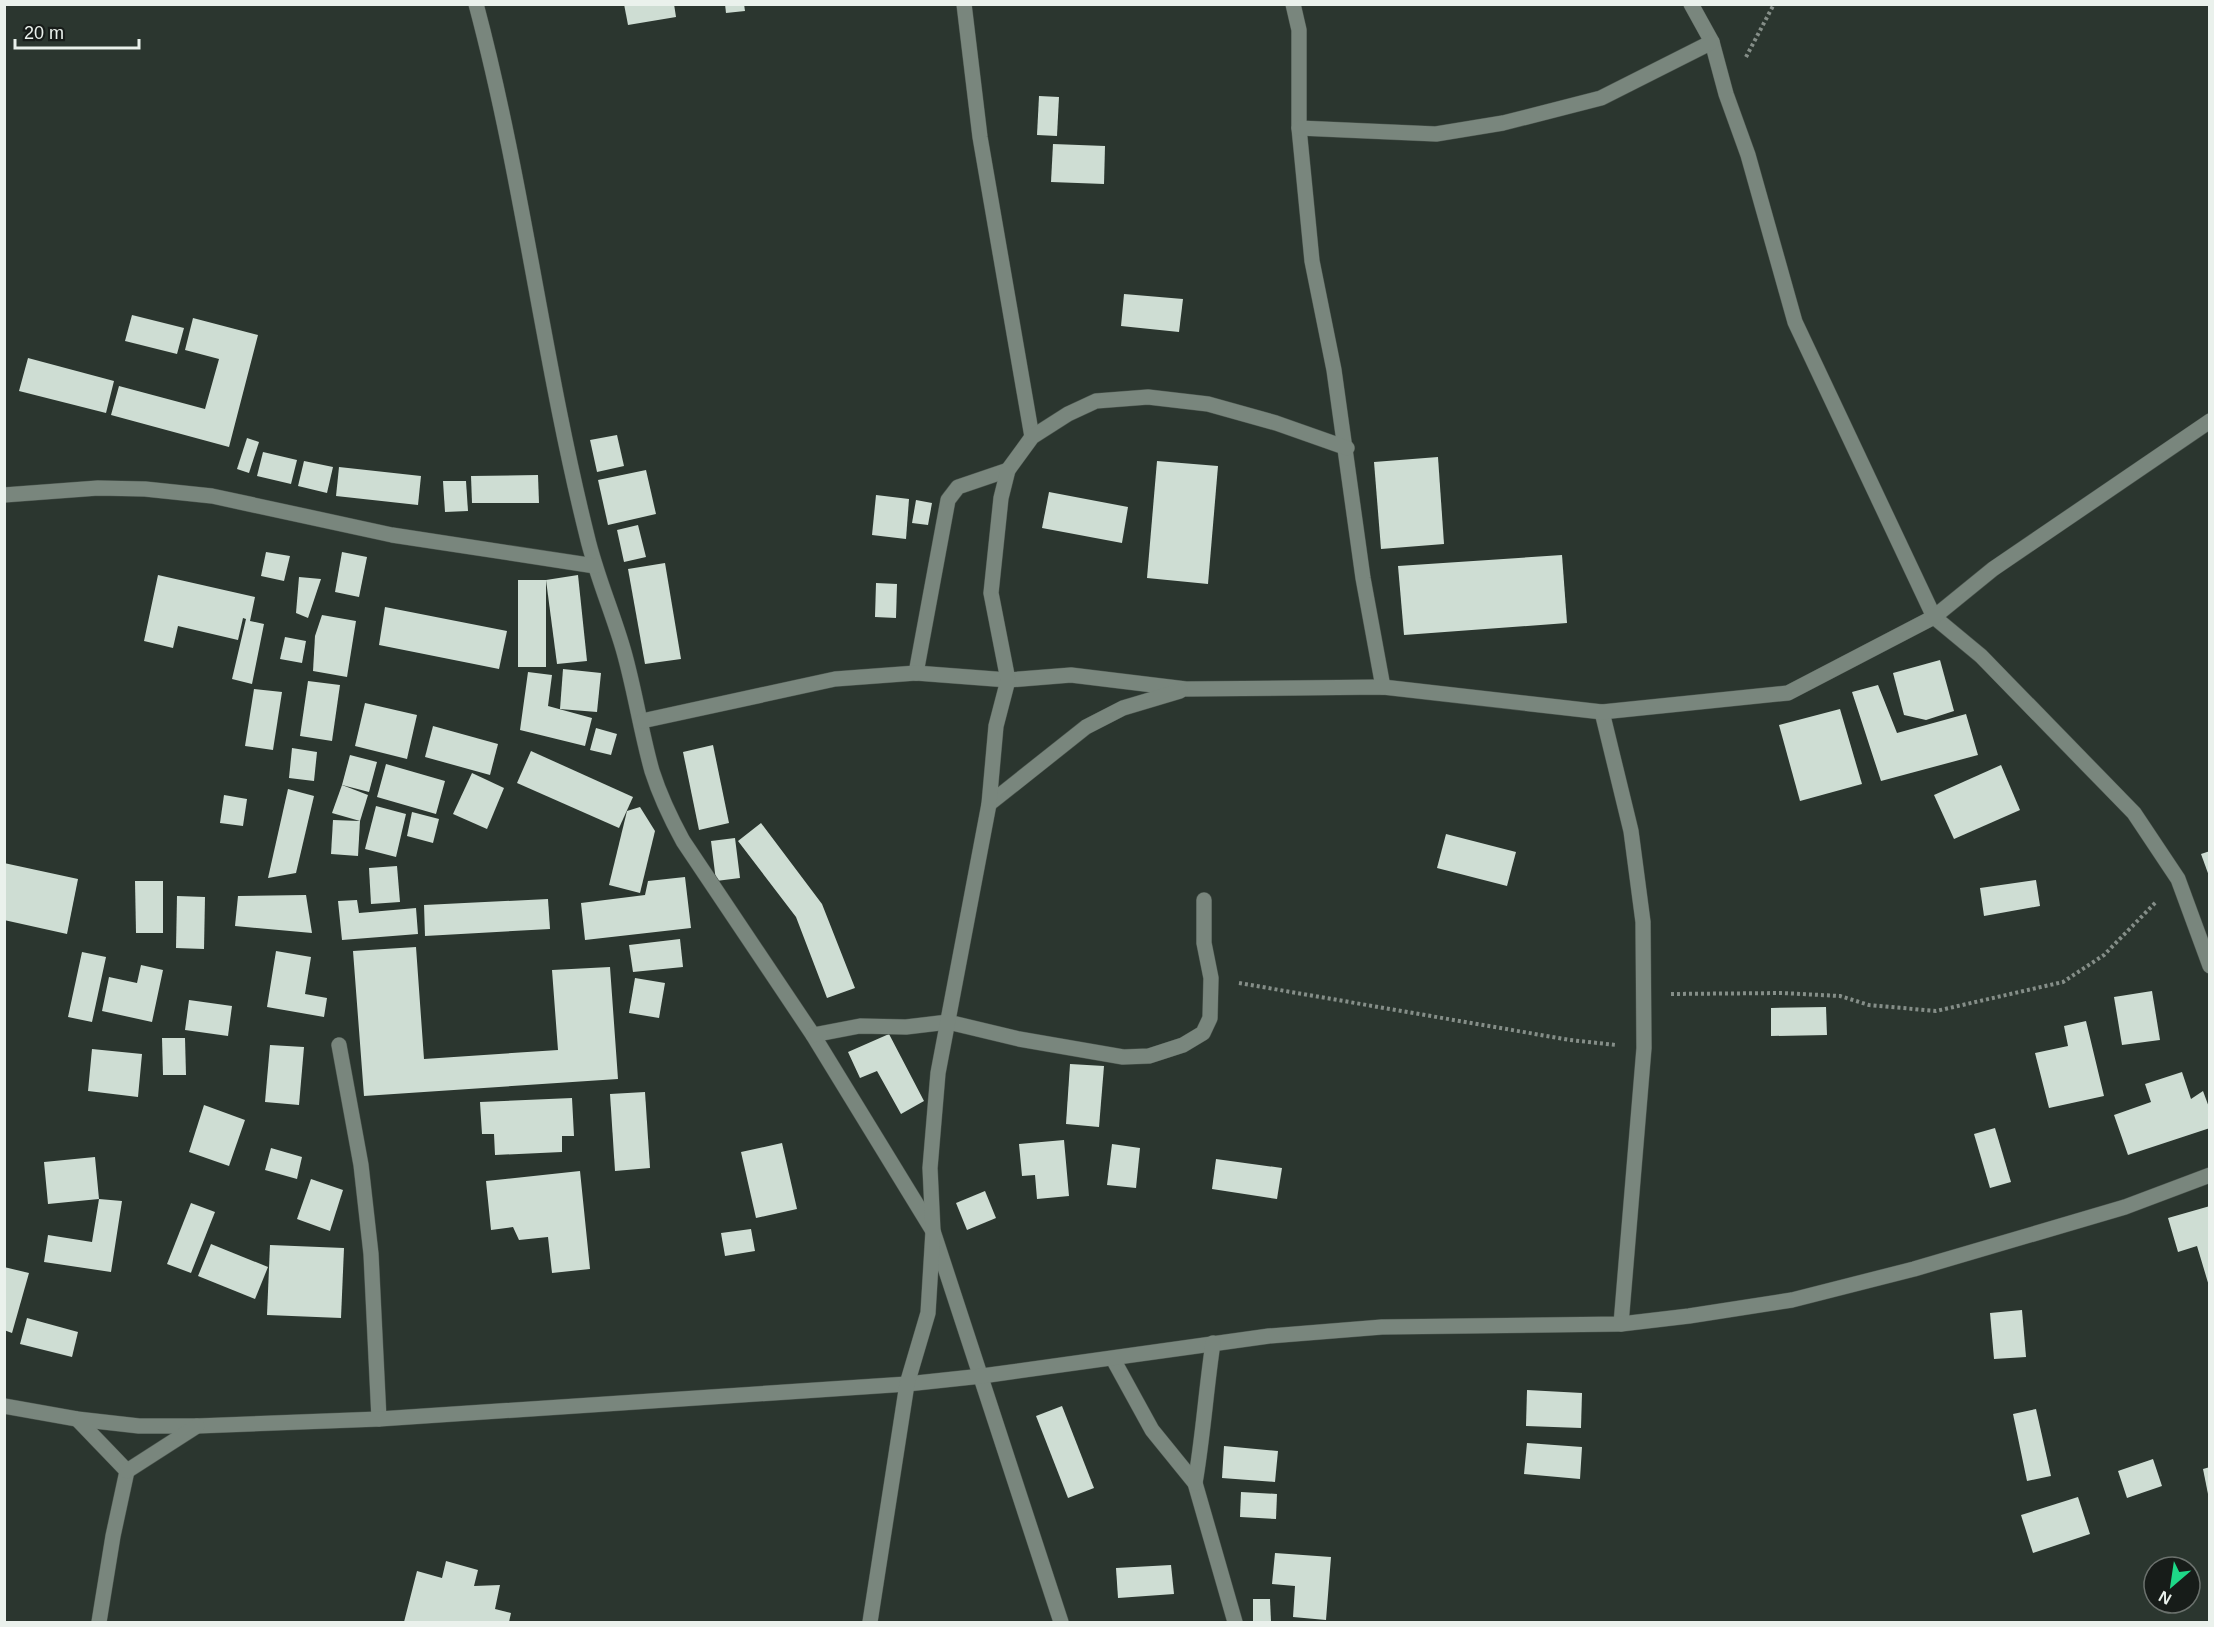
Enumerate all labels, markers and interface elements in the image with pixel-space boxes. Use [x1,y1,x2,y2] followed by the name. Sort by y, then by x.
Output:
[15,12,140,50] scale bar
[24,23,64,43] text: 20 m
[2142,1555,2202,1615] north arrow
[2156,1587,2174,1608] text: N

